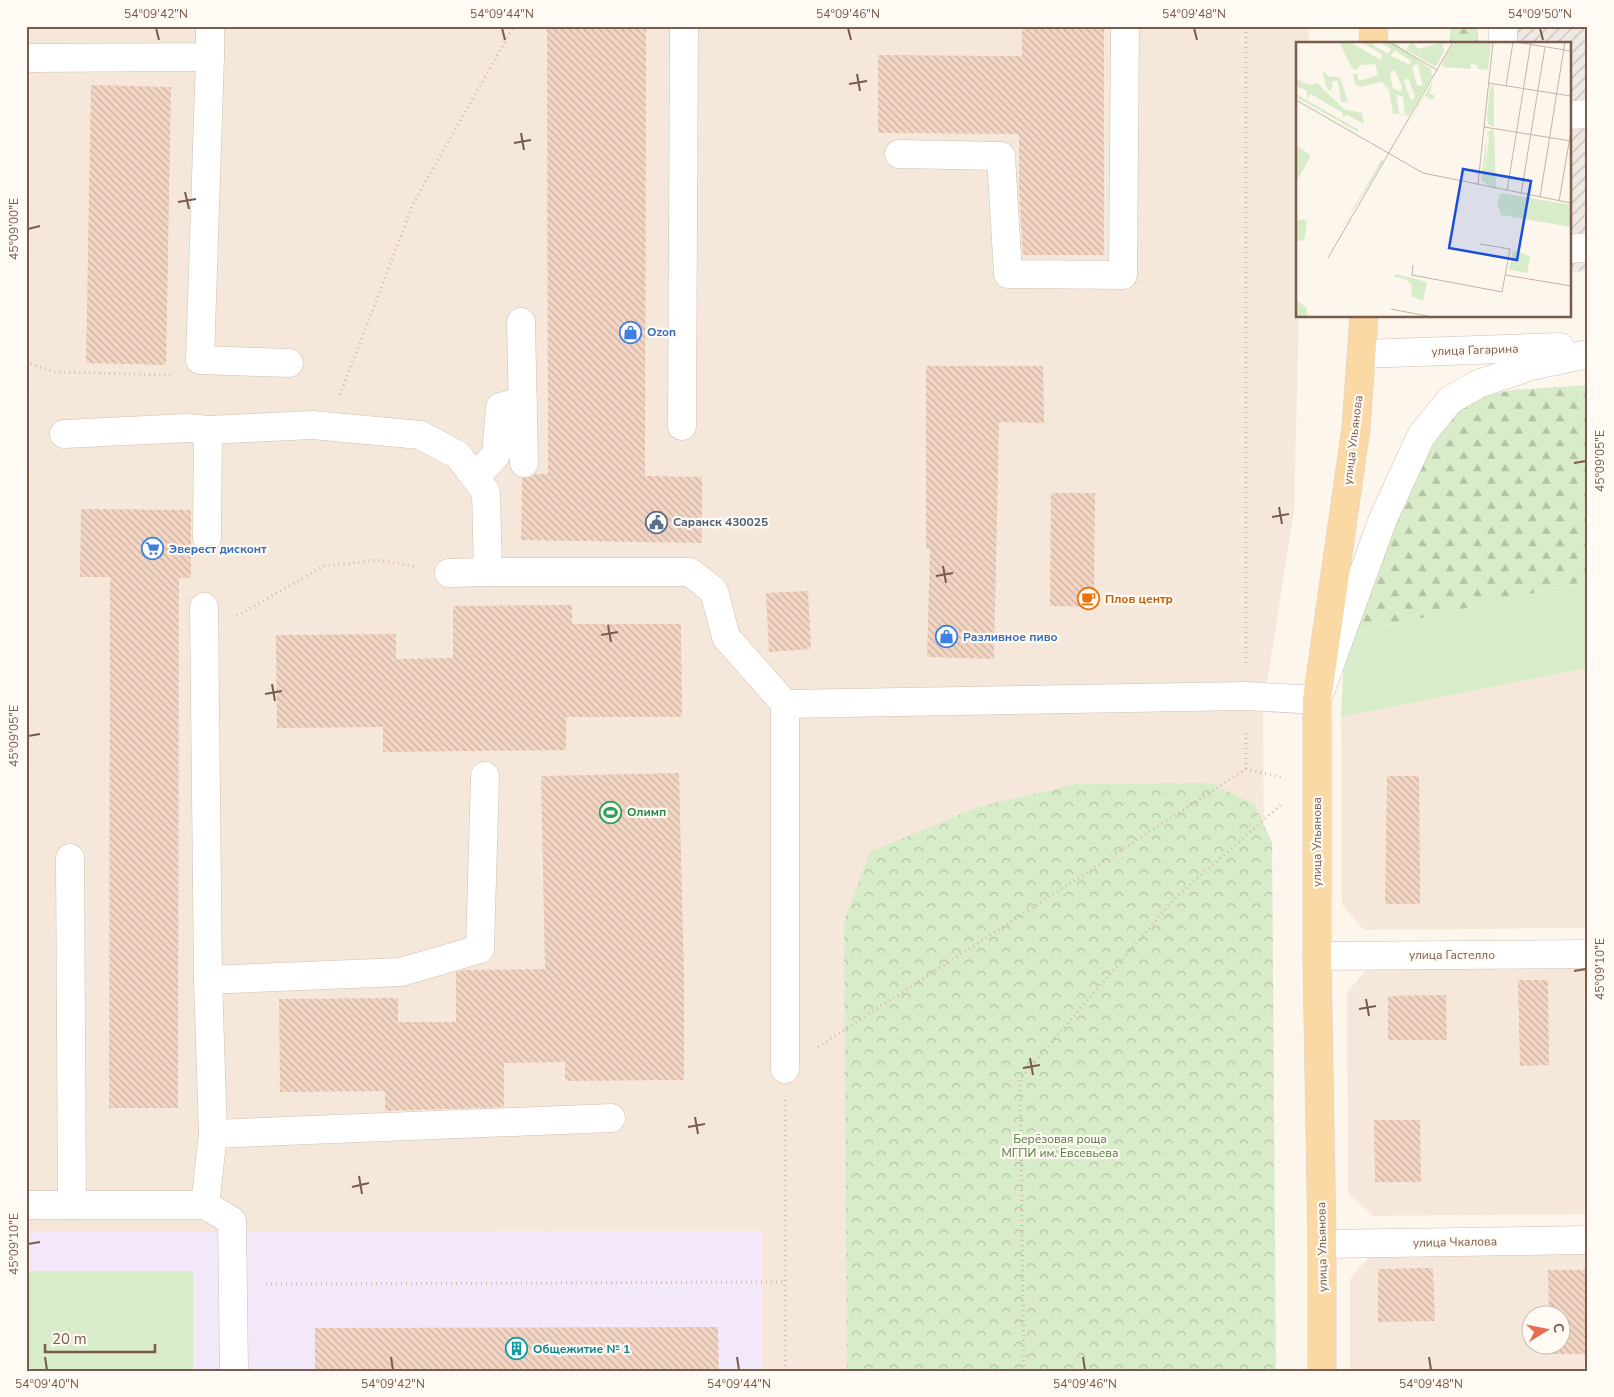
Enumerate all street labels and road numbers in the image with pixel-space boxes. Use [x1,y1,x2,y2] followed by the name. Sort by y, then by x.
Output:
[1431,340,1519,360] street label: улица Гагарина
[1340,394,1366,486] street label: улица Ульянова
[1309,797,1325,887] street label: улица Ульянова
[1409,947,1495,963] street label: улица Гастелло
[1313,1202,1331,1292] street label: улица Ульянова
[1413,1233,1497,1251] street label: улица Чкалова

